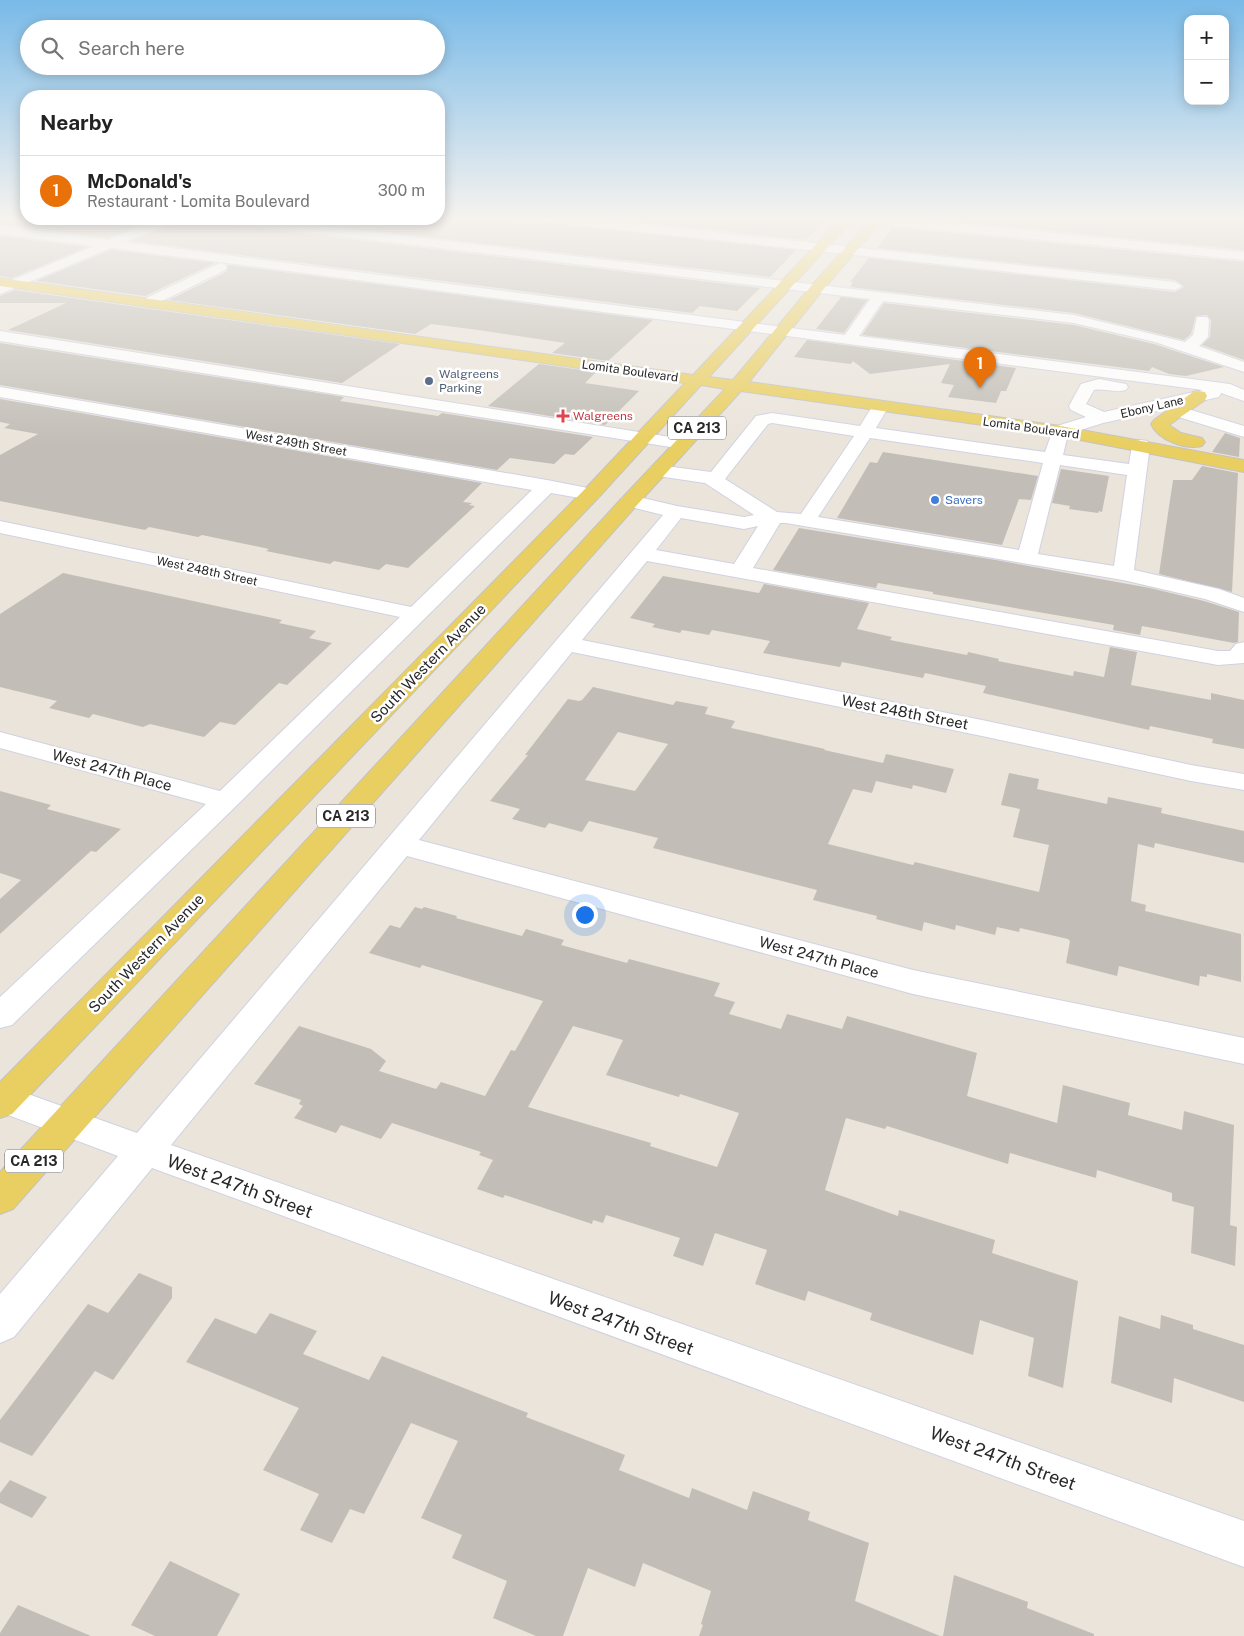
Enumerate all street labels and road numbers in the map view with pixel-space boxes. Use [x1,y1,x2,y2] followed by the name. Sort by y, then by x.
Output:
[581,357,679,385] street label: Lomita Boulevard
[1119,393,1185,421] street label: Ebony Lane
[982,414,1080,442] street label: Lomita Boulevard
[668,416,726,439] road number: CA 213
[244,427,348,459] street label: West 249th Street
[155,553,259,589] street label: West 248th Street
[367,600,489,726] street label: South Western Avenue
[840,691,970,733] street label: West 248th Street
[50,746,174,794] street label: West 247th Place
[317,804,375,828] road number: CA 213
[85,890,207,1016] street label: South Western Avenue
[757,933,881,981] street label: West 247th Place
[5,1150,63,1172] road number: CA 213
[164,1150,316,1222] street label: West 247th Street
[545,1287,697,1359] street label: West 247th Street
[927,1422,1079,1494] street label: West 247th Street

